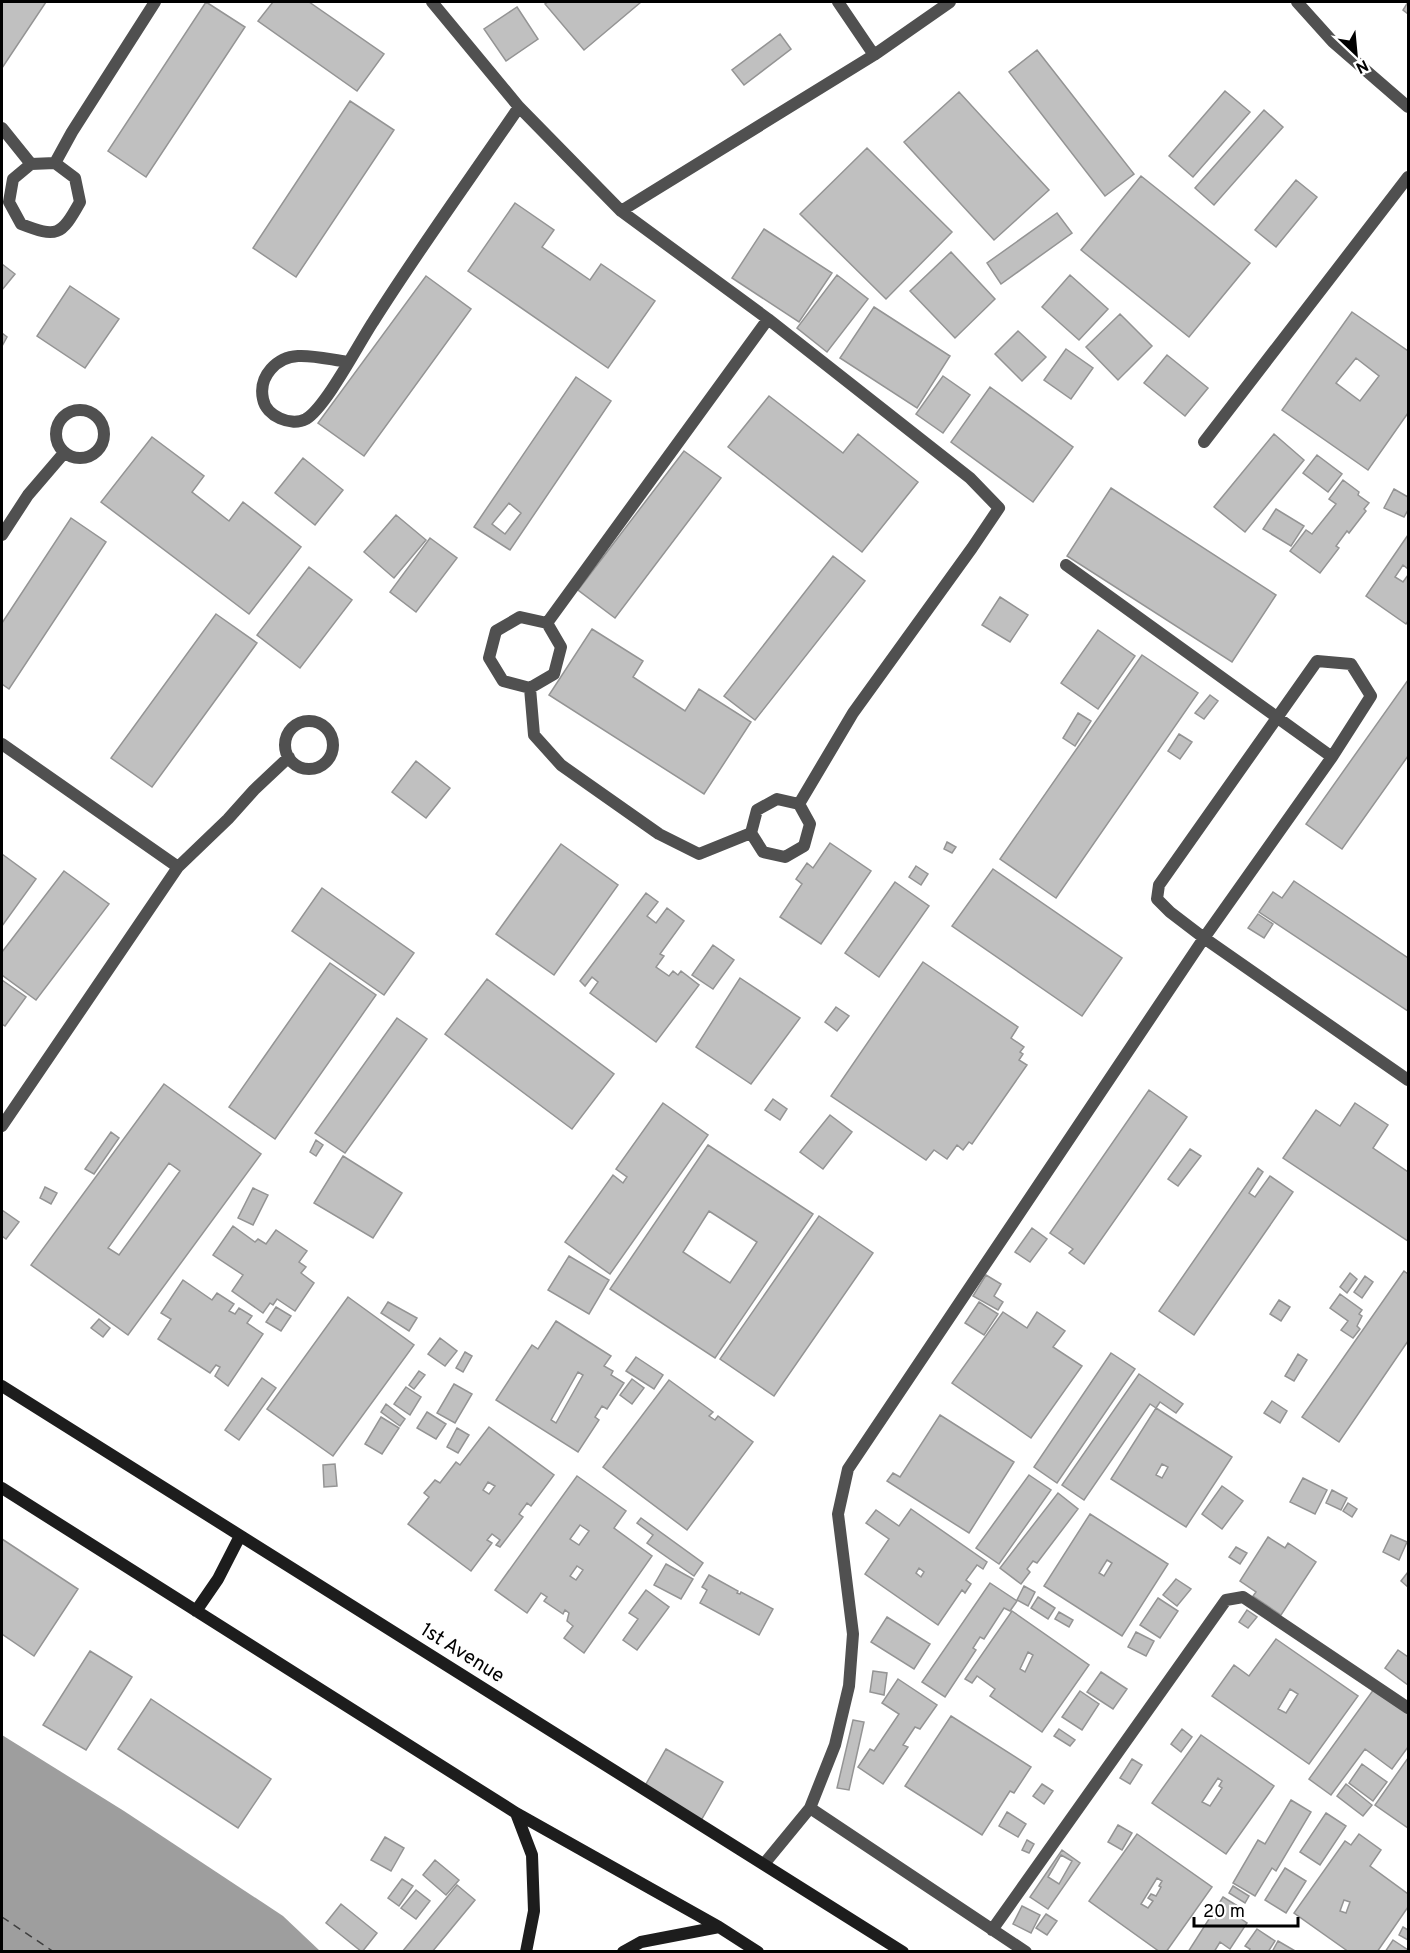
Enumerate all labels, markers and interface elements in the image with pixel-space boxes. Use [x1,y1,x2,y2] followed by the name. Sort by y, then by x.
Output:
[1326,24,1386,84] north arrow
[1352,54,1371,77] text: N
[415,1618,509,1690] street label: 1st Avenue
[1194,1890,1298,1928] scale bar
[1203,1901,1245,1924] text: 20 m

